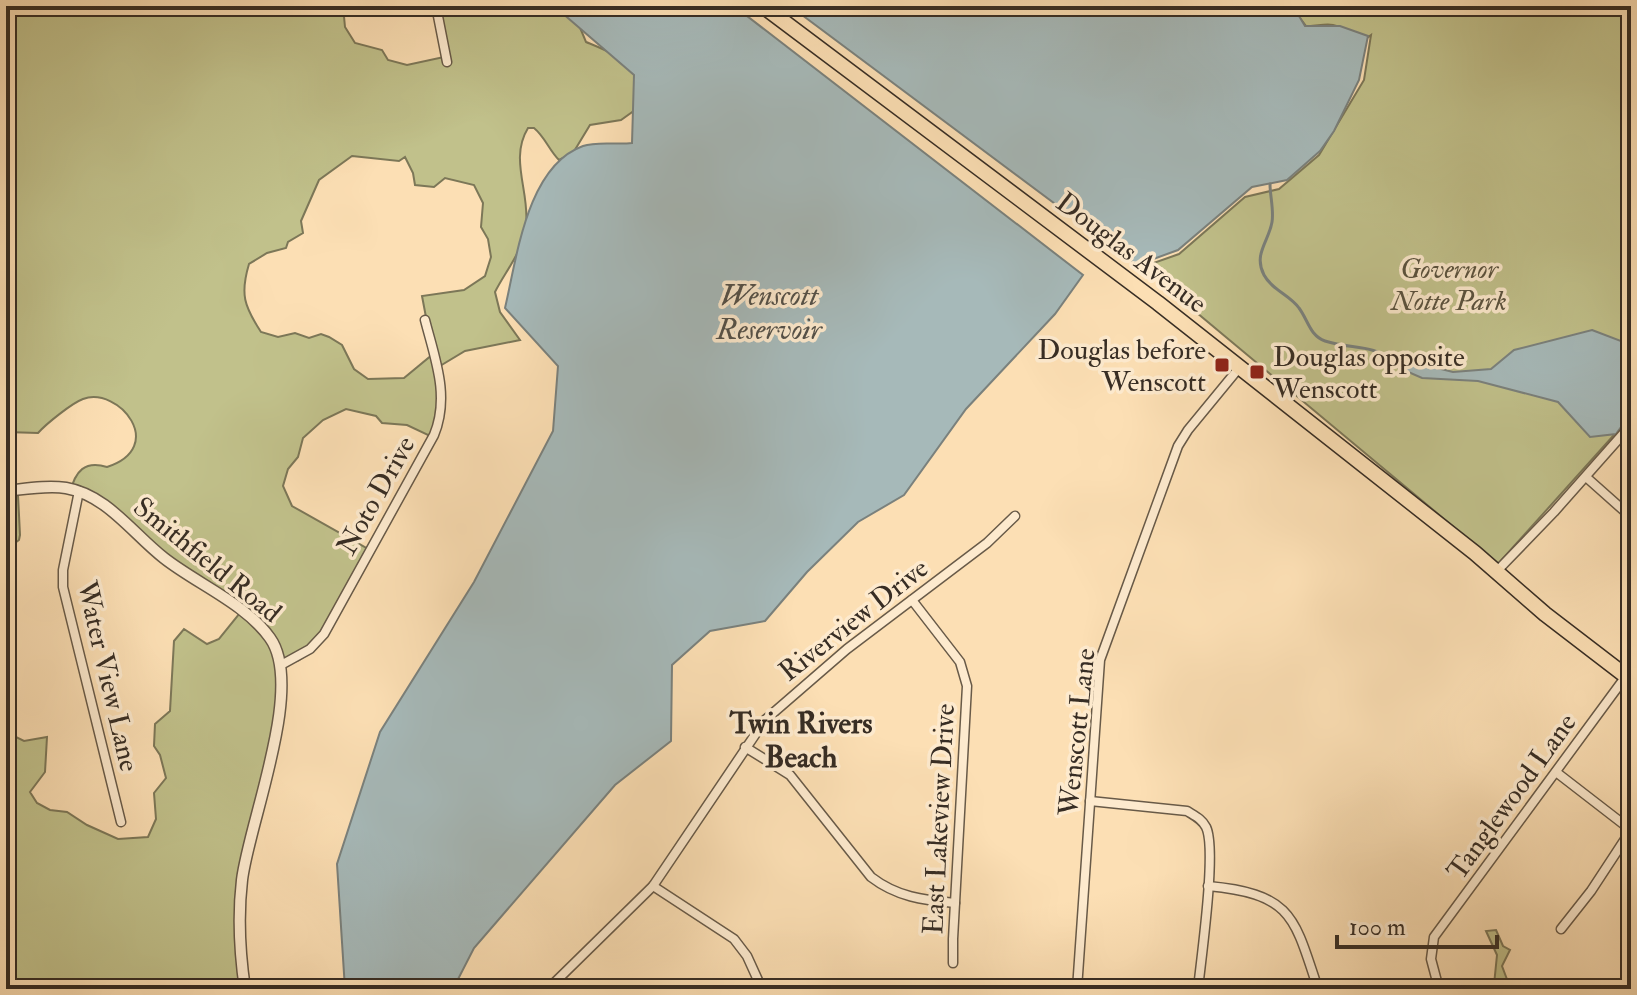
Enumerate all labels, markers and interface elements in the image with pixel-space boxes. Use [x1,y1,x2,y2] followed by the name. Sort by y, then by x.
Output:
[1049,185,1214,321] street label: Douglas Avenue
[1389,252,1507,319] park label: Governor Notte Park
[715,277,824,348] water label: Wenscott Reservoir
[1037,333,1206,400] place label: Douglas before Wenscott
[1272,340,1465,407] place label: Douglas opposite Wenscott
[1213,356,1231,374] marker: Douglas before Wenscott
[1248,363,1266,381] marker: Douglas opposite Wenscott
[329,430,423,561] street label: Noto Drive
[126,490,288,631] street label: Smithfield Road
[772,551,936,689] street label: Riverview Drive
[68,577,147,775] street label: Water View Lane
[1051,646,1104,819] street label: Wenscott Lane
[916,702,963,935] street label: East Lakeview Drive
[728,705,873,776] district label: Twin Rivers Beach
[1440,706,1585,887] street label: Tanglewood Lane
[1337,899,1497,949] scale bar
[1349,912,1406,943] text: 100 m

